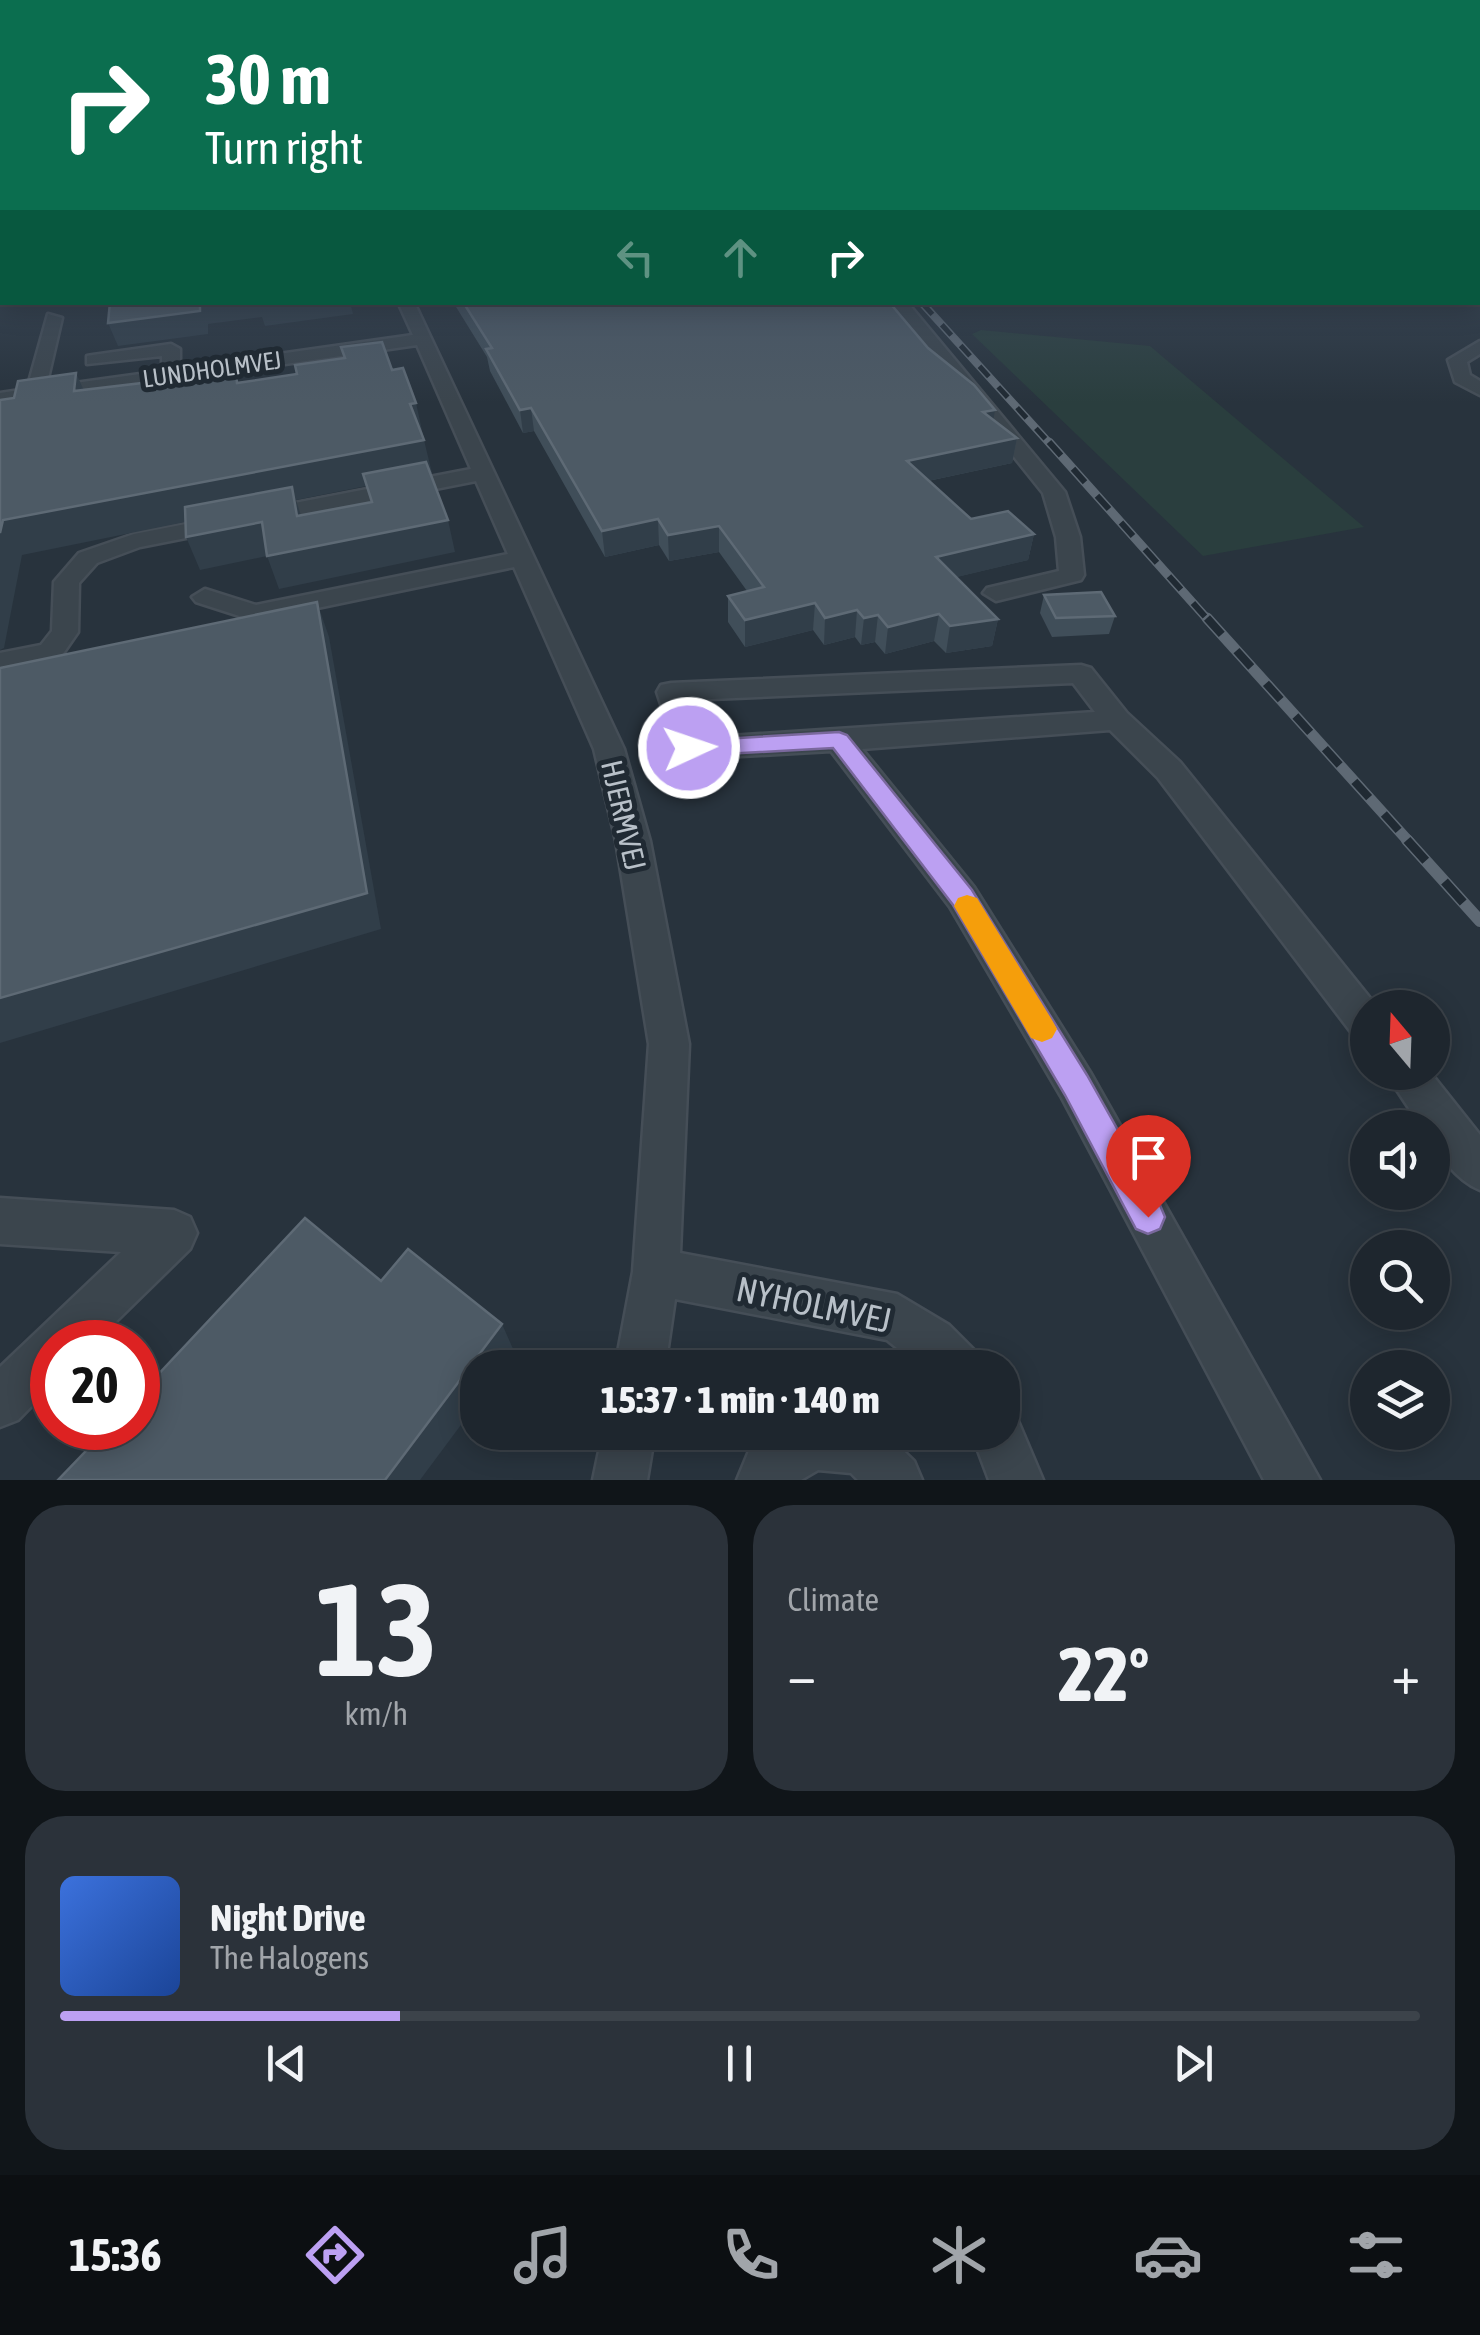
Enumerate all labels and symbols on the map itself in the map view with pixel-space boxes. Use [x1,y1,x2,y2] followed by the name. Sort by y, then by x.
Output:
[141,345,283,393] street label: LUNDHOLMVEJ
[637,696,741,800] position arrow
[595,757,653,873] street label: HJERMVEJ
[1350,990,1450,1090] north arrow
[1106,1115,1191,1218] pin
[733,1268,895,1340] street label: NYHOLMVEJ
[30,1320,160,1450] speed limit sign: 20

